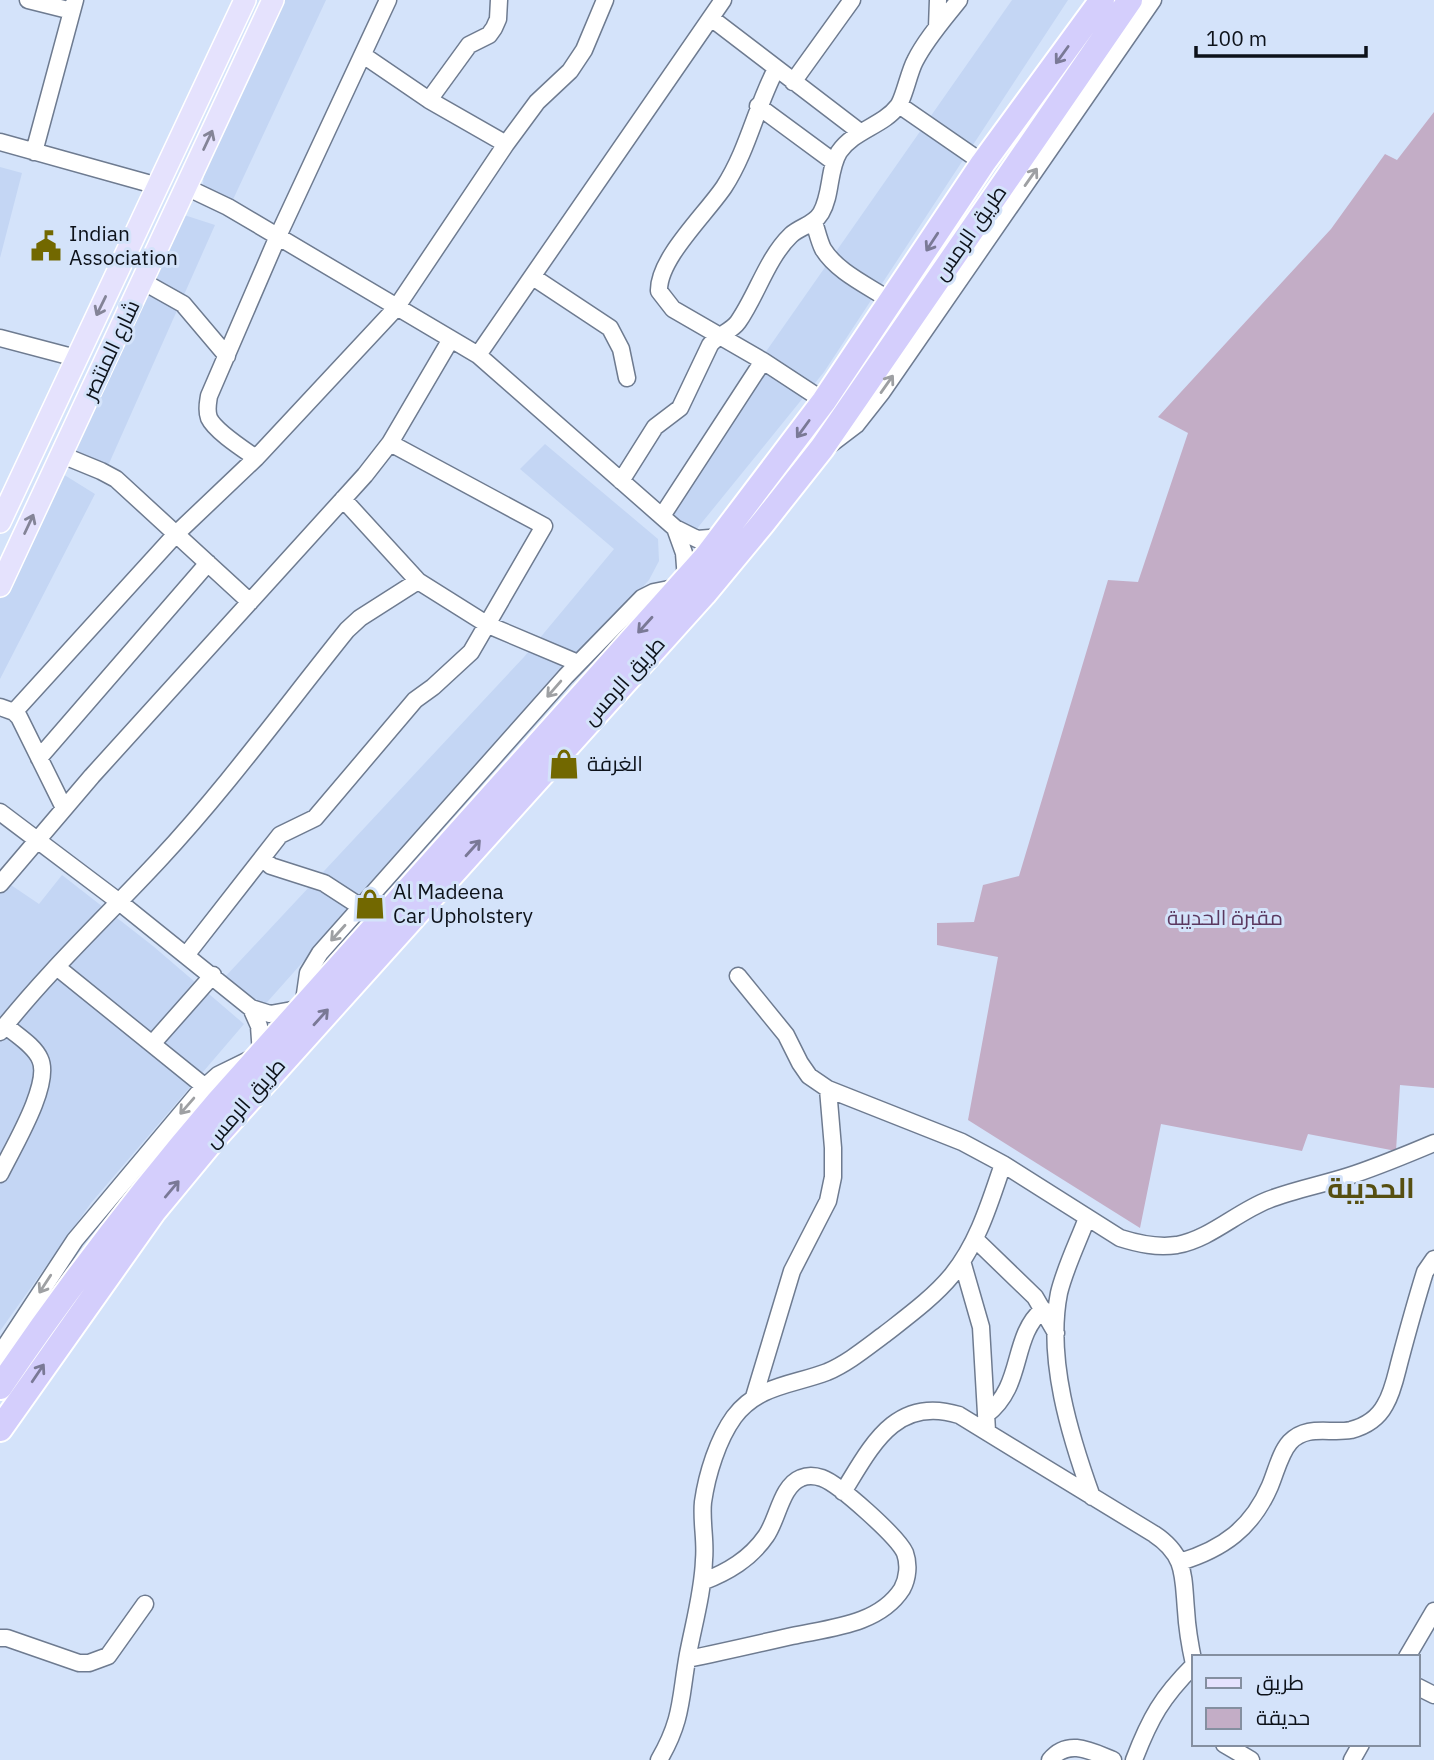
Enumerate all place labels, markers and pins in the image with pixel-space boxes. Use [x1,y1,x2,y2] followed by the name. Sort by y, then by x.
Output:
[69,219,178,271] place label: Indian Association
[29,229,63,263] public building icon: Indian Association
[547,747,581,781] shop icon: الغرفة
[587,749,643,777] place label: الغرفة
[393,877,534,929] place label: Al Madeena Car Upholstery
[353,887,387,921] shop icon: Al Madeena Car Upholstery

